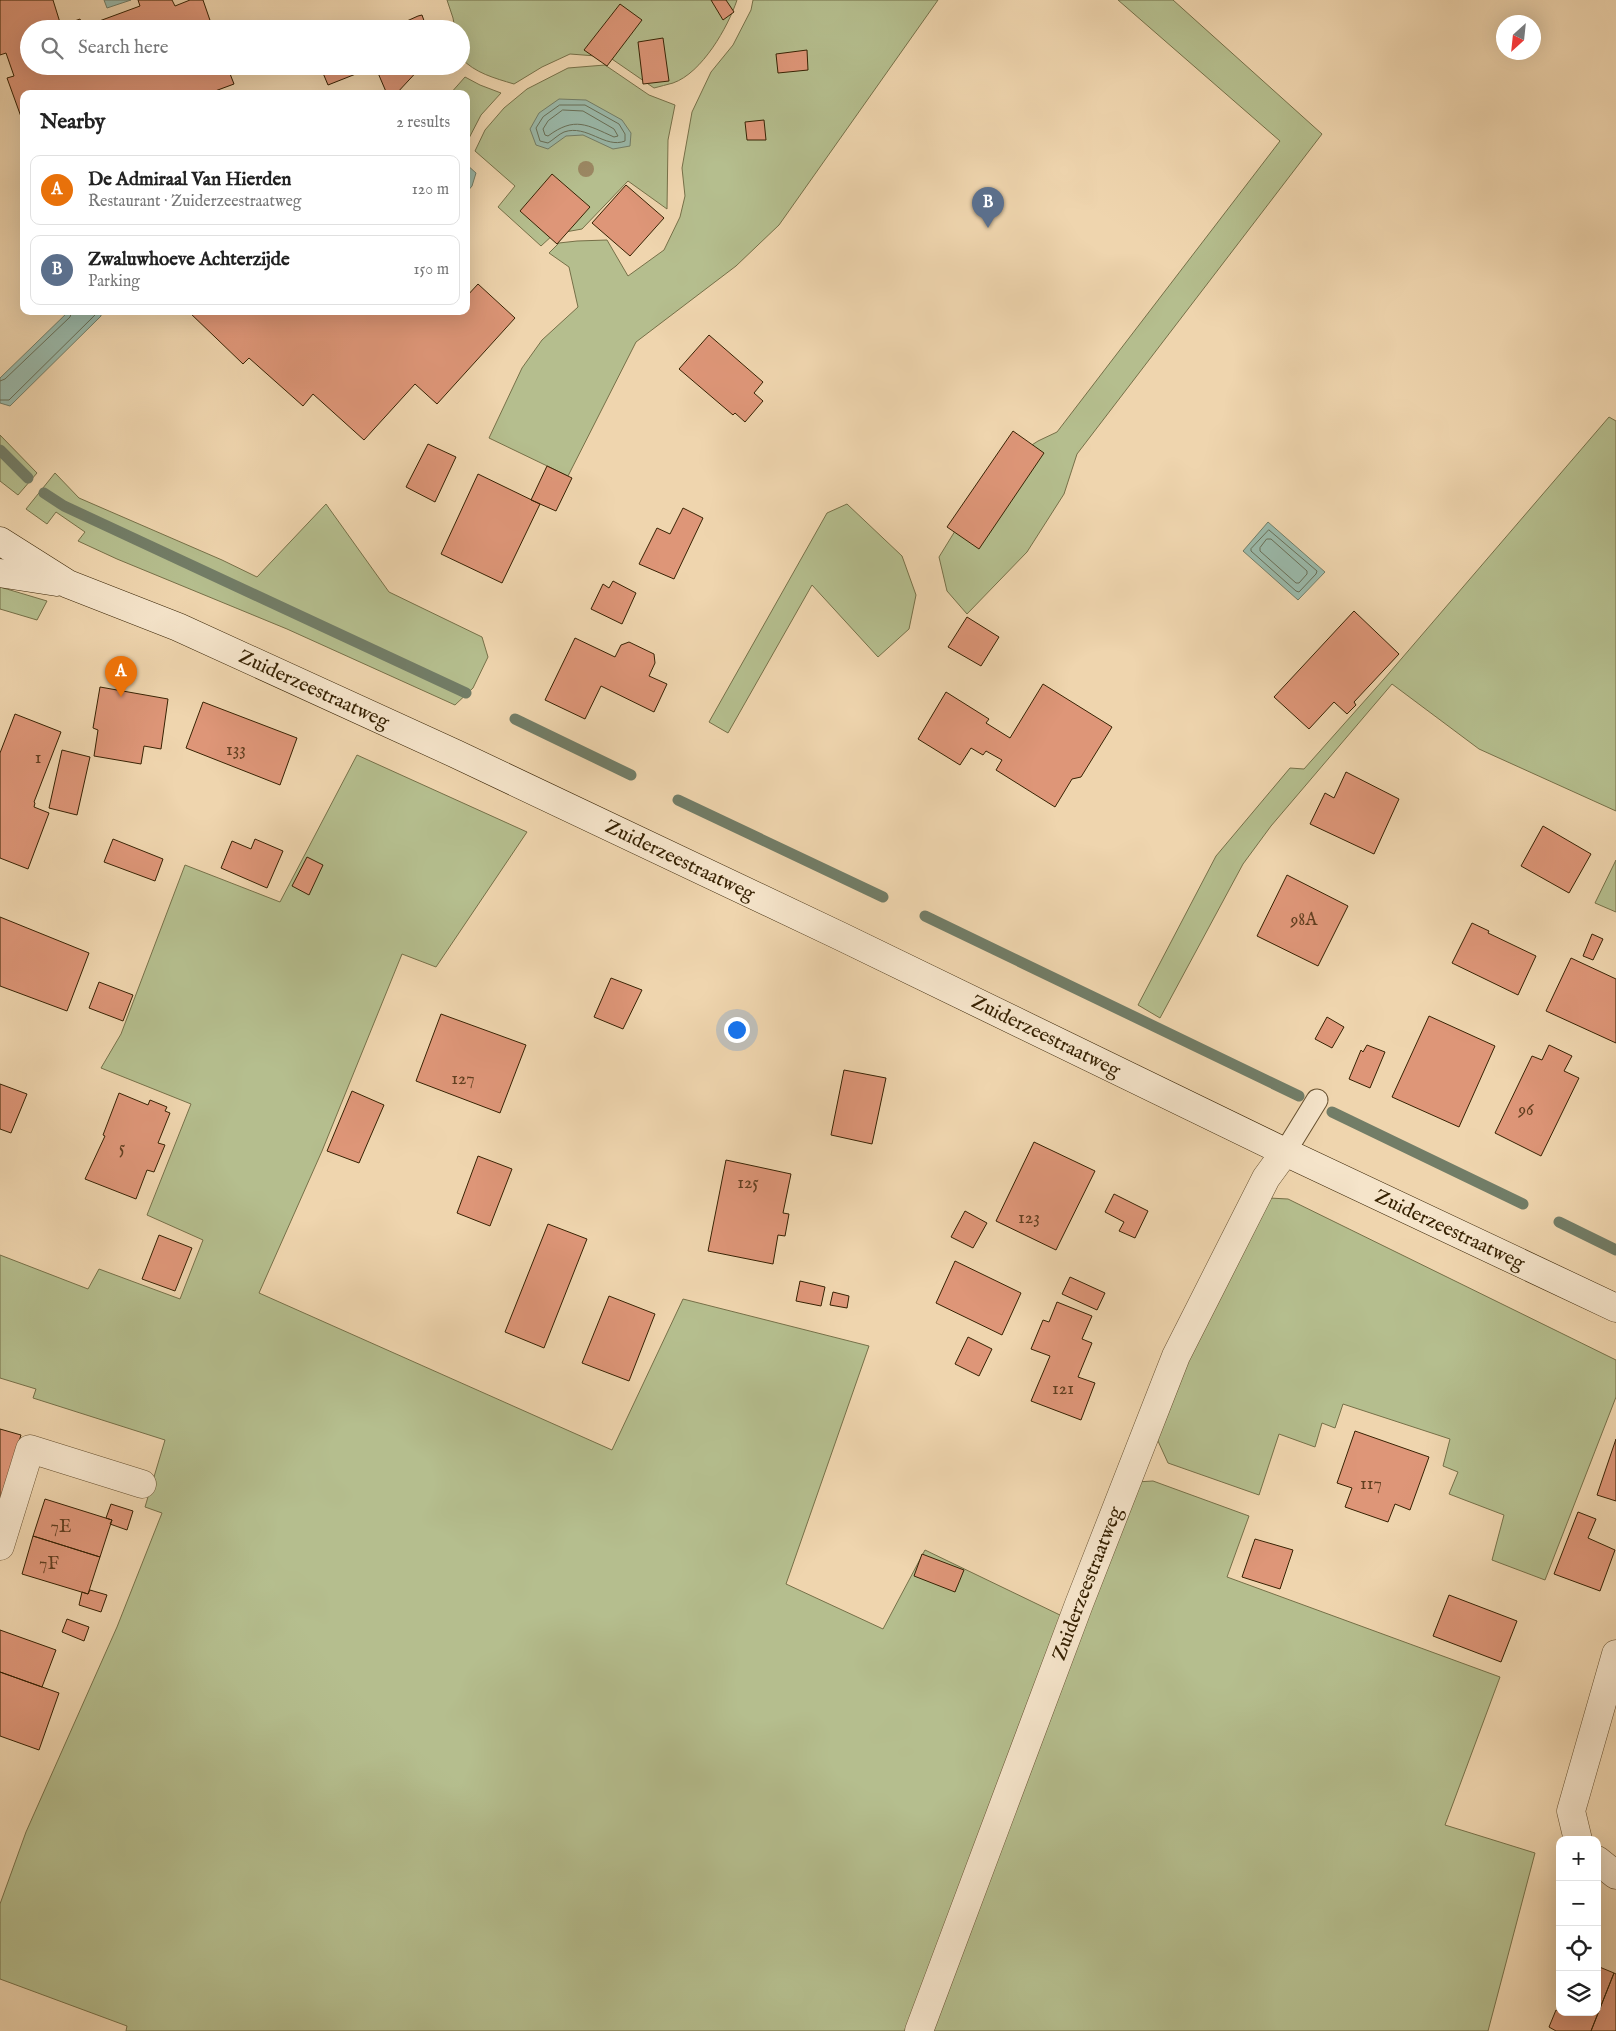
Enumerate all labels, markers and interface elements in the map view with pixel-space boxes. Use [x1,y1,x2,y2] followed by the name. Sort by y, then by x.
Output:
[1496,15,1541,60] north arrow
[20,20,470,75] search box
[38,34,66,62] icon: search
[78,36,169,60] text: Search here
[40,109,105,136] text: Nearby
[396,113,450,133] text: 2 results
[88,168,291,192] text: De Admiraal Van Hierden
[52,180,62,200] text: A
[412,180,449,200] text: 120 m
[972,187,1004,228] pin: B
[88,192,301,212] text: Restaurant · Zuiderzeestraatweg
[88,248,290,272] text: Zwaluwhoeve Achterzijde
[52,260,62,280] text: B
[414,260,449,280] text: 150 m
[88,272,140,292] text: Parking
[235,644,394,735] street label: Zuiderzeestraatweg
[105,656,137,697] pin: A
[226,739,246,762] house number: 133
[35,747,41,770] house number: 1
[601,814,760,907] street label: Zuiderzeestraatweg
[1289,909,1318,932] house number: 98A
[967,989,1126,1083] street label: Zuiderzeestraatweg
[724,1017,750,1043] your location
[451,1068,475,1091] house number: 127
[1517,1099,1534,1122] house number: 96
[119,1137,126,1160] house number: 5
[737,1172,759,1195] house number: 125
[1371,1184,1530,1276] street label: Zuiderzeestraatweg
[1018,1207,1040,1230] house number: 123
[1052,1378,1074,1401] house number: 121
[1360,1473,1382,1496] house number: 117
[1046,1502,1129,1664] street label: Zuiderzeestraatweg
[51,1516,71,1539] house number: 7E
[39,1553,59,1576] house number: 7F
[1556,1836,1601,2016] map controls
[1556,1836,1601,1881] button: +
[1556,1881,1601,1926] button: −
[1556,1926,1601,1971] button: locate
[1556,1971,1601,2016] button: layers

